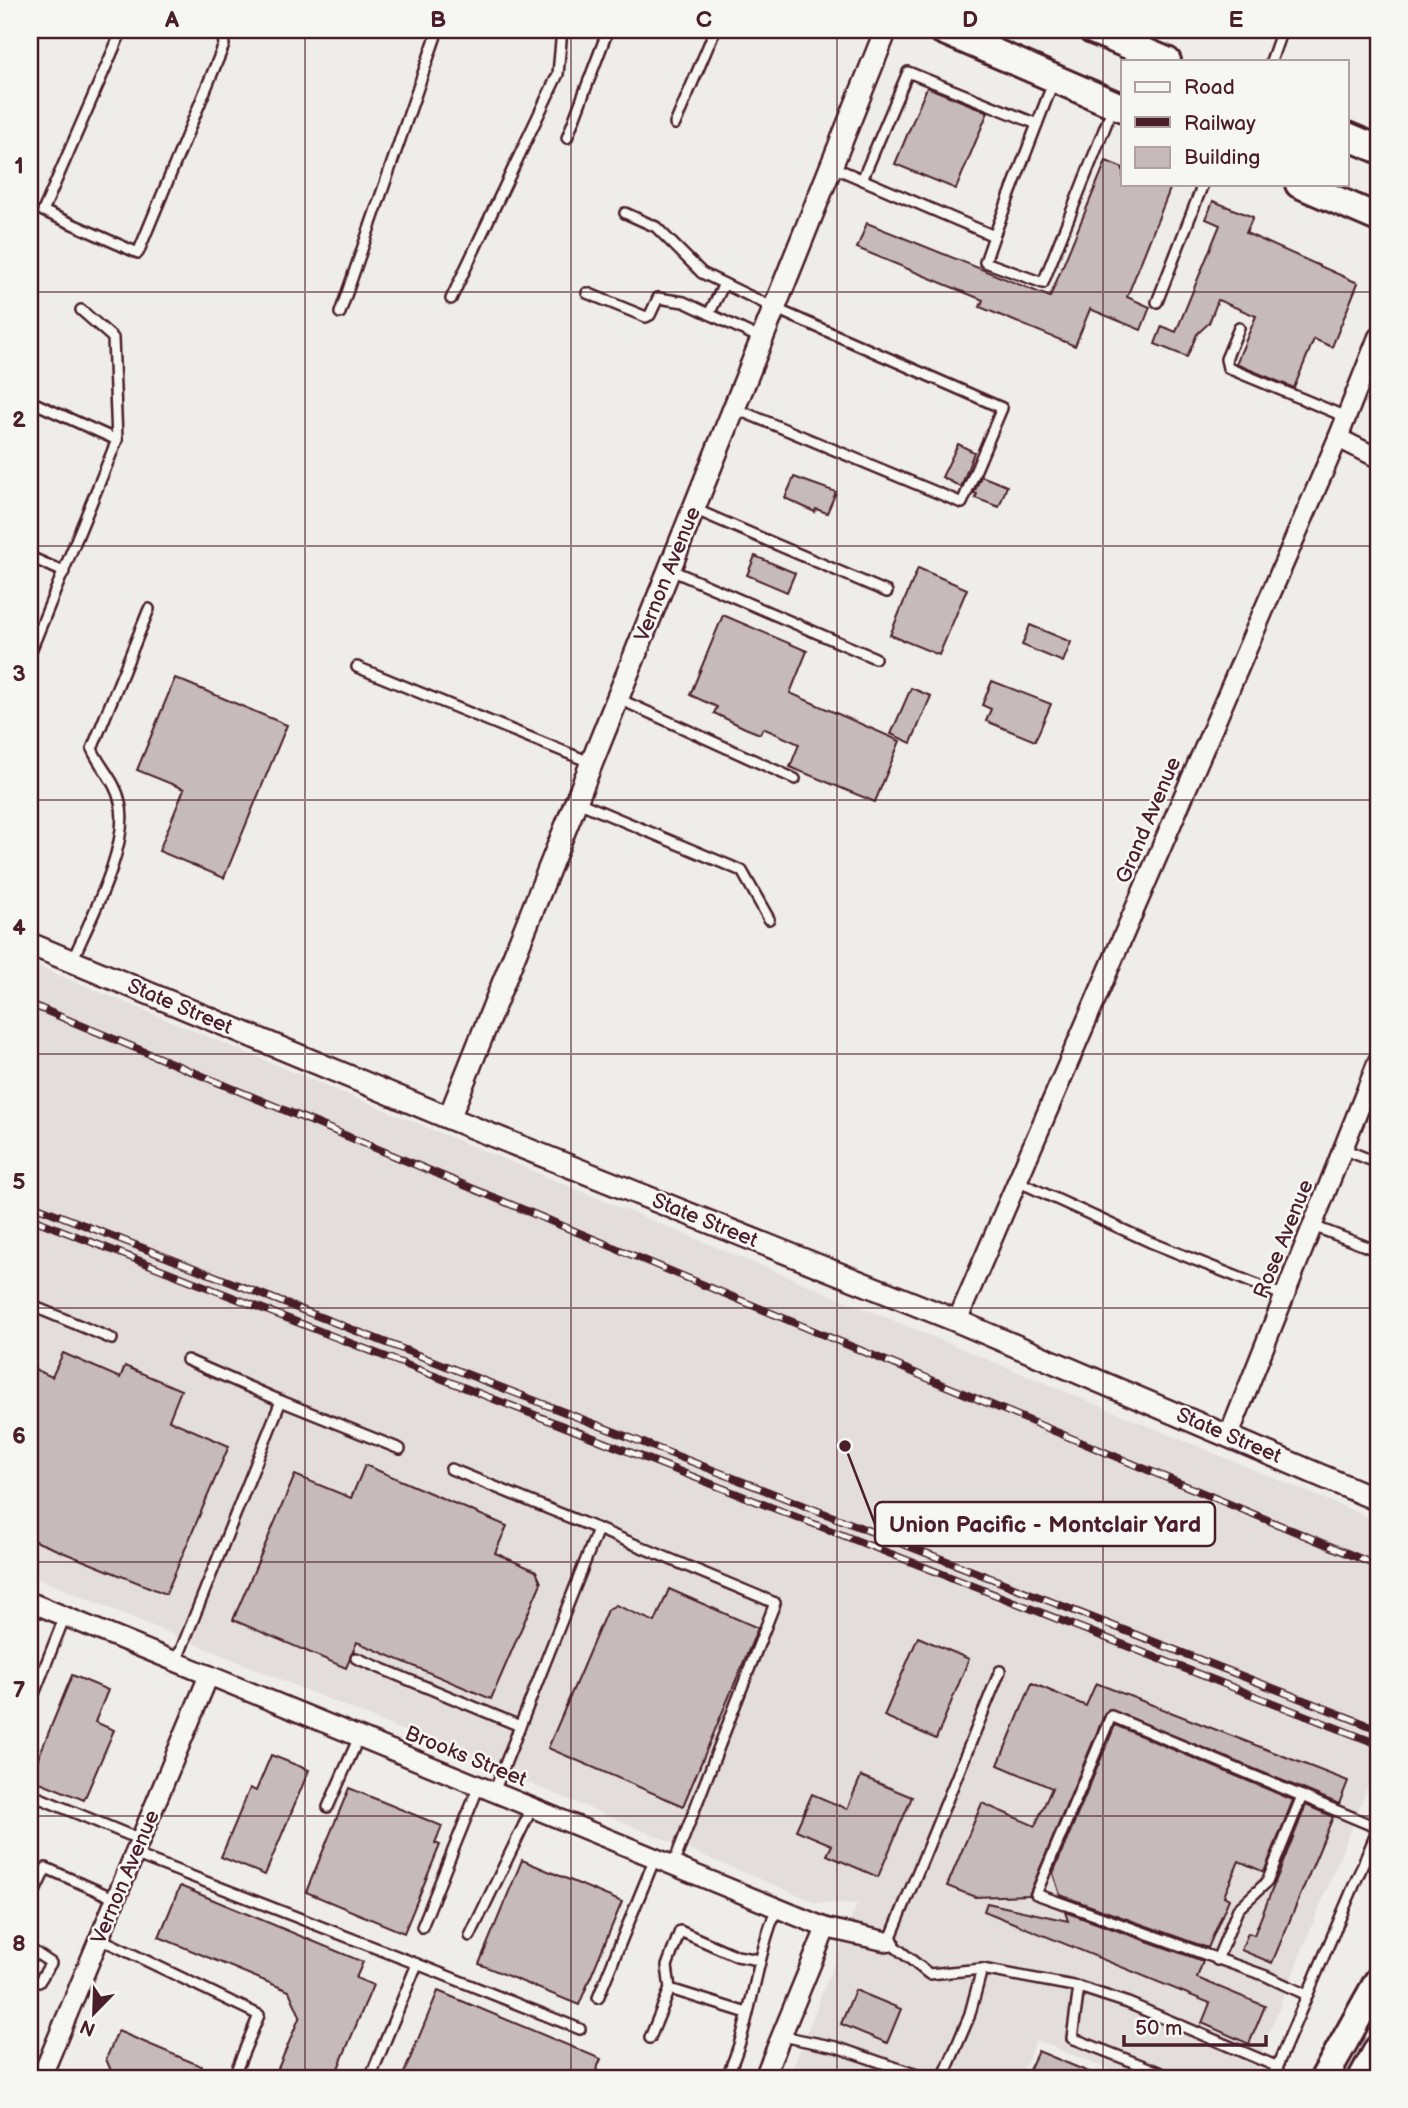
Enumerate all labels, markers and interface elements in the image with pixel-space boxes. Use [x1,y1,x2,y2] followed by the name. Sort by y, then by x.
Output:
[164,6,180,34] text: A
[430,6,446,34] text: B
[696,6,712,34] text: C
[962,6,978,34] text: D
[1229,6,1244,34] text: E
[1121,60,1348,186] legend
[1184,75,1235,100] text: Road
[1184,111,1256,136] text: Railway
[1184,145,1260,170] text: Building
[14,152,24,180] text: 1
[12,406,26,434] text: 2
[629,503,706,645] street label: Vernon Avenue
[12,660,26,688] text: 3
[1111,753,1186,887] street label: Grand Avenue
[12,914,26,942] text: 4
[124,973,237,1040] street label: State Street
[12,1168,26,1196] text: 5
[1248,1176,1319,1302] street label: Rose Avenue
[648,1188,762,1253] street label: State Street
[1173,1402,1286,1469] street label: State Street
[12,1422,26,1450] text: 6
[875,1502,1215,1546] callout: Union Pacific - Montclair Yard
[889,1511,1201,1539] text: Union Pacific - Montclair Yard
[13,1676,26,1704] text: 7
[401,1721,531,1792] street label: Brooks Street
[86,1806,165,1948] street label: Vernon Avenue
[12,1930,26,1958] text: 8
[60,1979,130,2048] north arrow
[1124,2003,1266,2047] scale bar
[77,2014,99,2041] text: N
[1135,2016,1182,2041] text: 50 m

